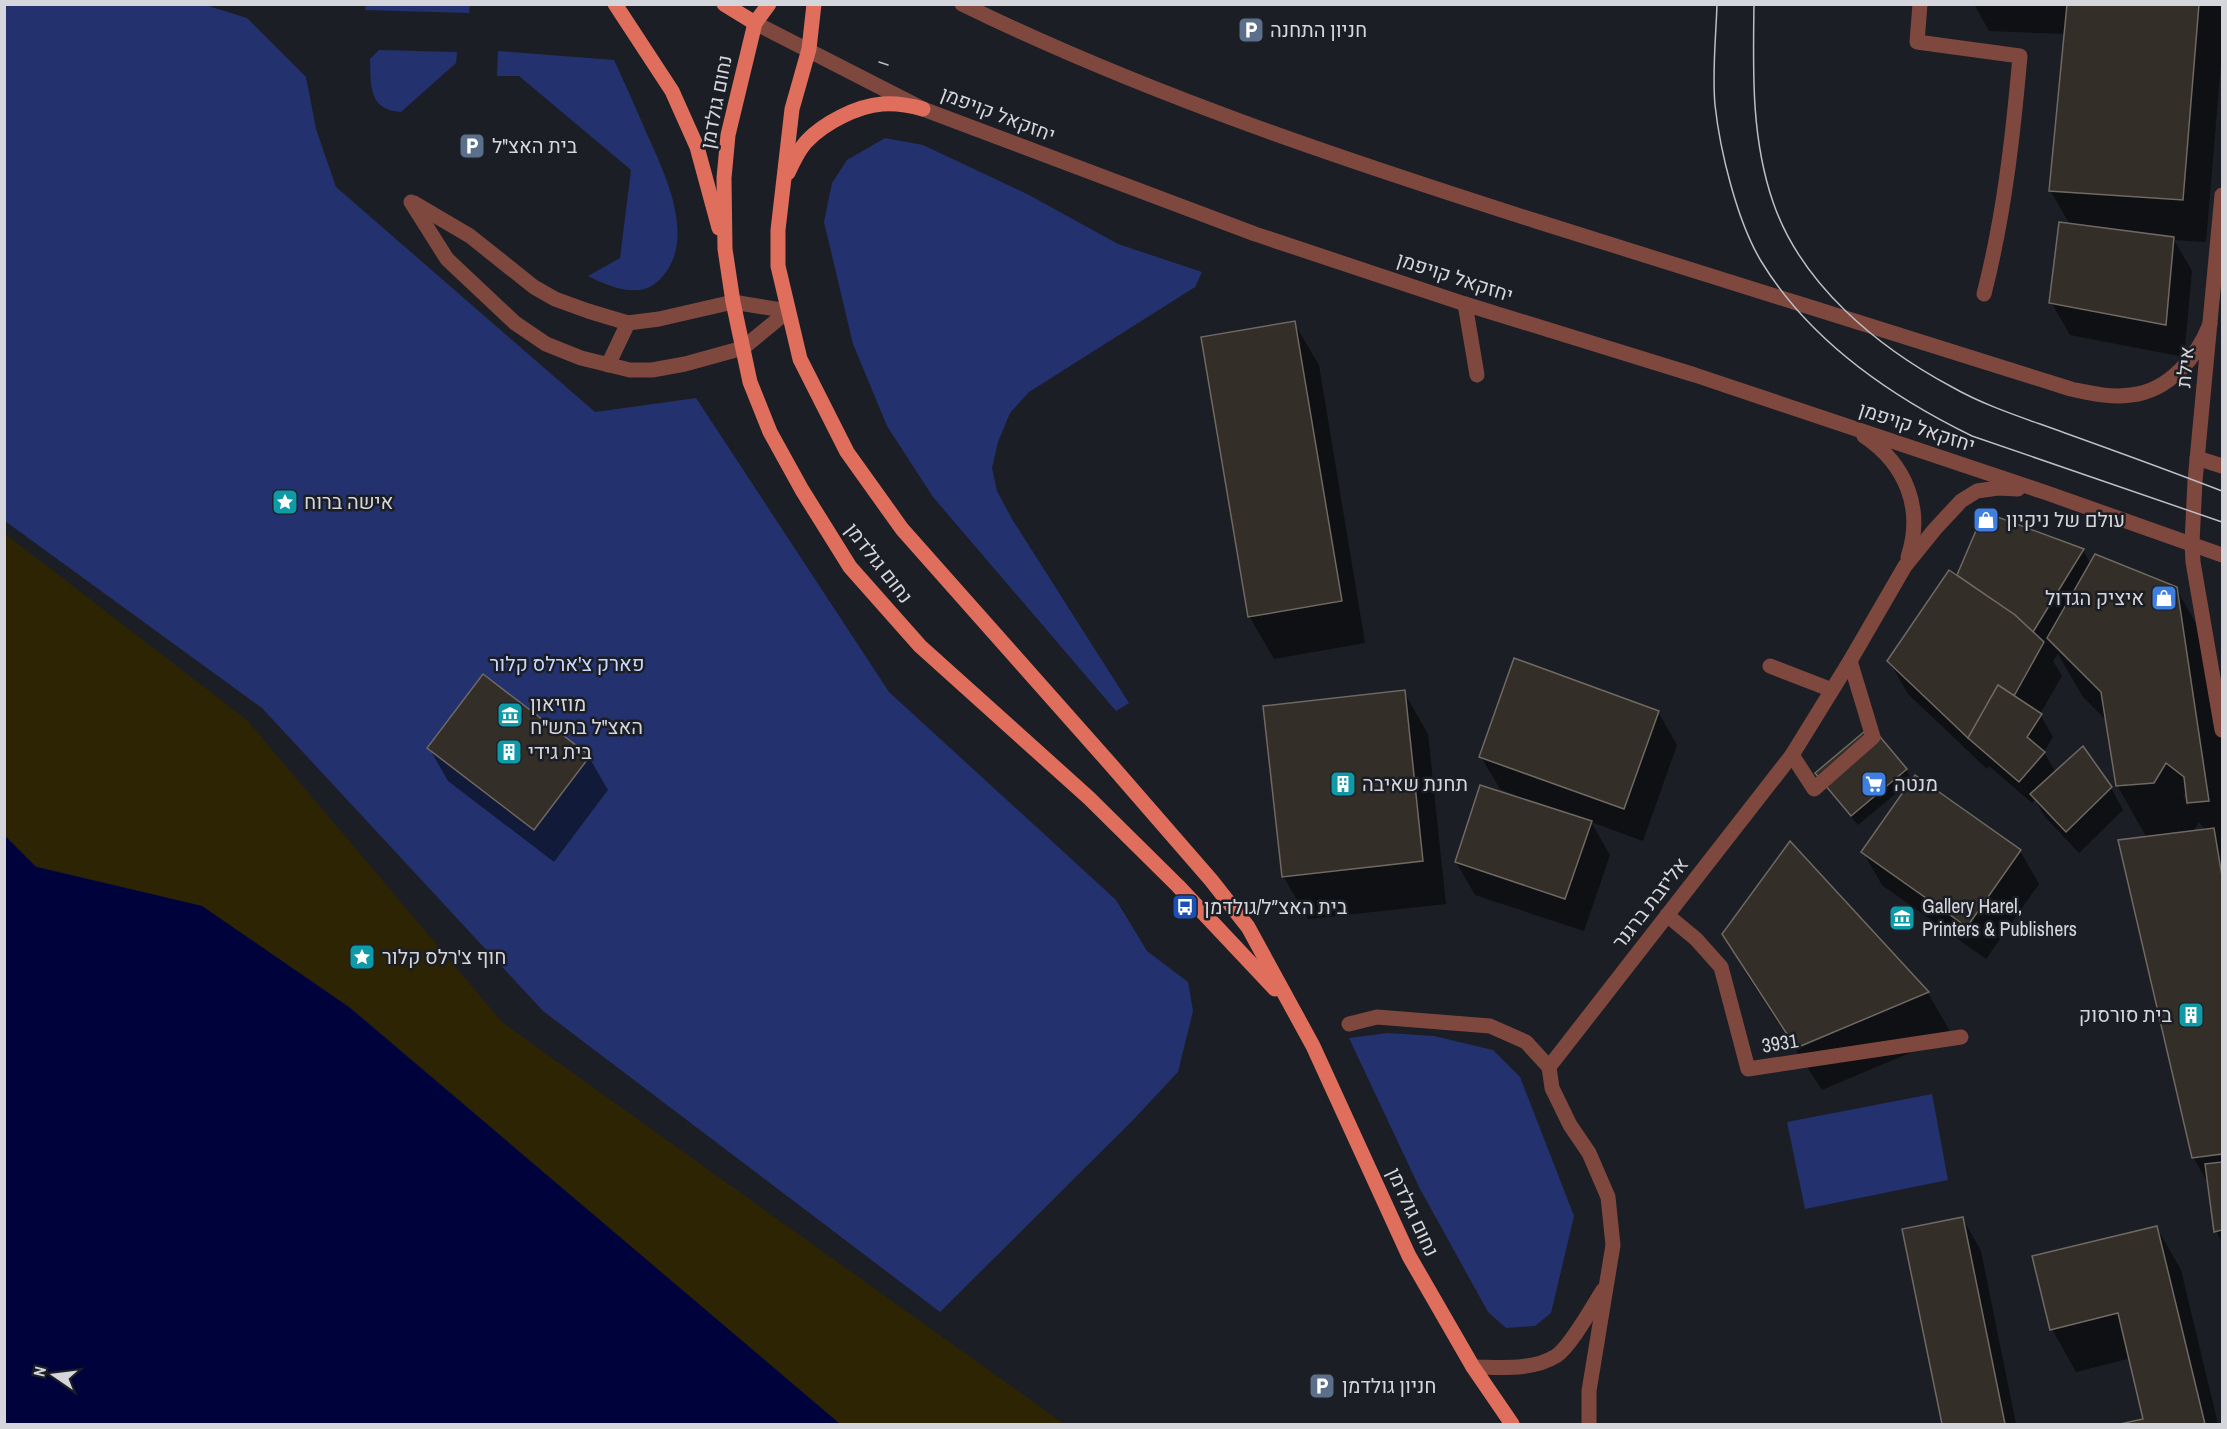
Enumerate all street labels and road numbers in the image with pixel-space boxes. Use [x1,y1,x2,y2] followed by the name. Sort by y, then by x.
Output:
[693,53,738,151] street label: נחום גולדמן
[937,79,1059,148] street label: יחזקאל קויפמן
[1394,245,1517,308] street label: יחזקאל קויפמן
[2169,345,2200,389] street label: אילת
[1856,395,1979,458] street label: יחזקאל קויפמן
[839,517,919,609] street label: נחום גולדמן
[1605,851,1694,954] street label: אליזבת ברגנר
[1760,1026,1800,1059] street label: 3931
[1381,1163,1446,1261] street label: נחום גולדמן

